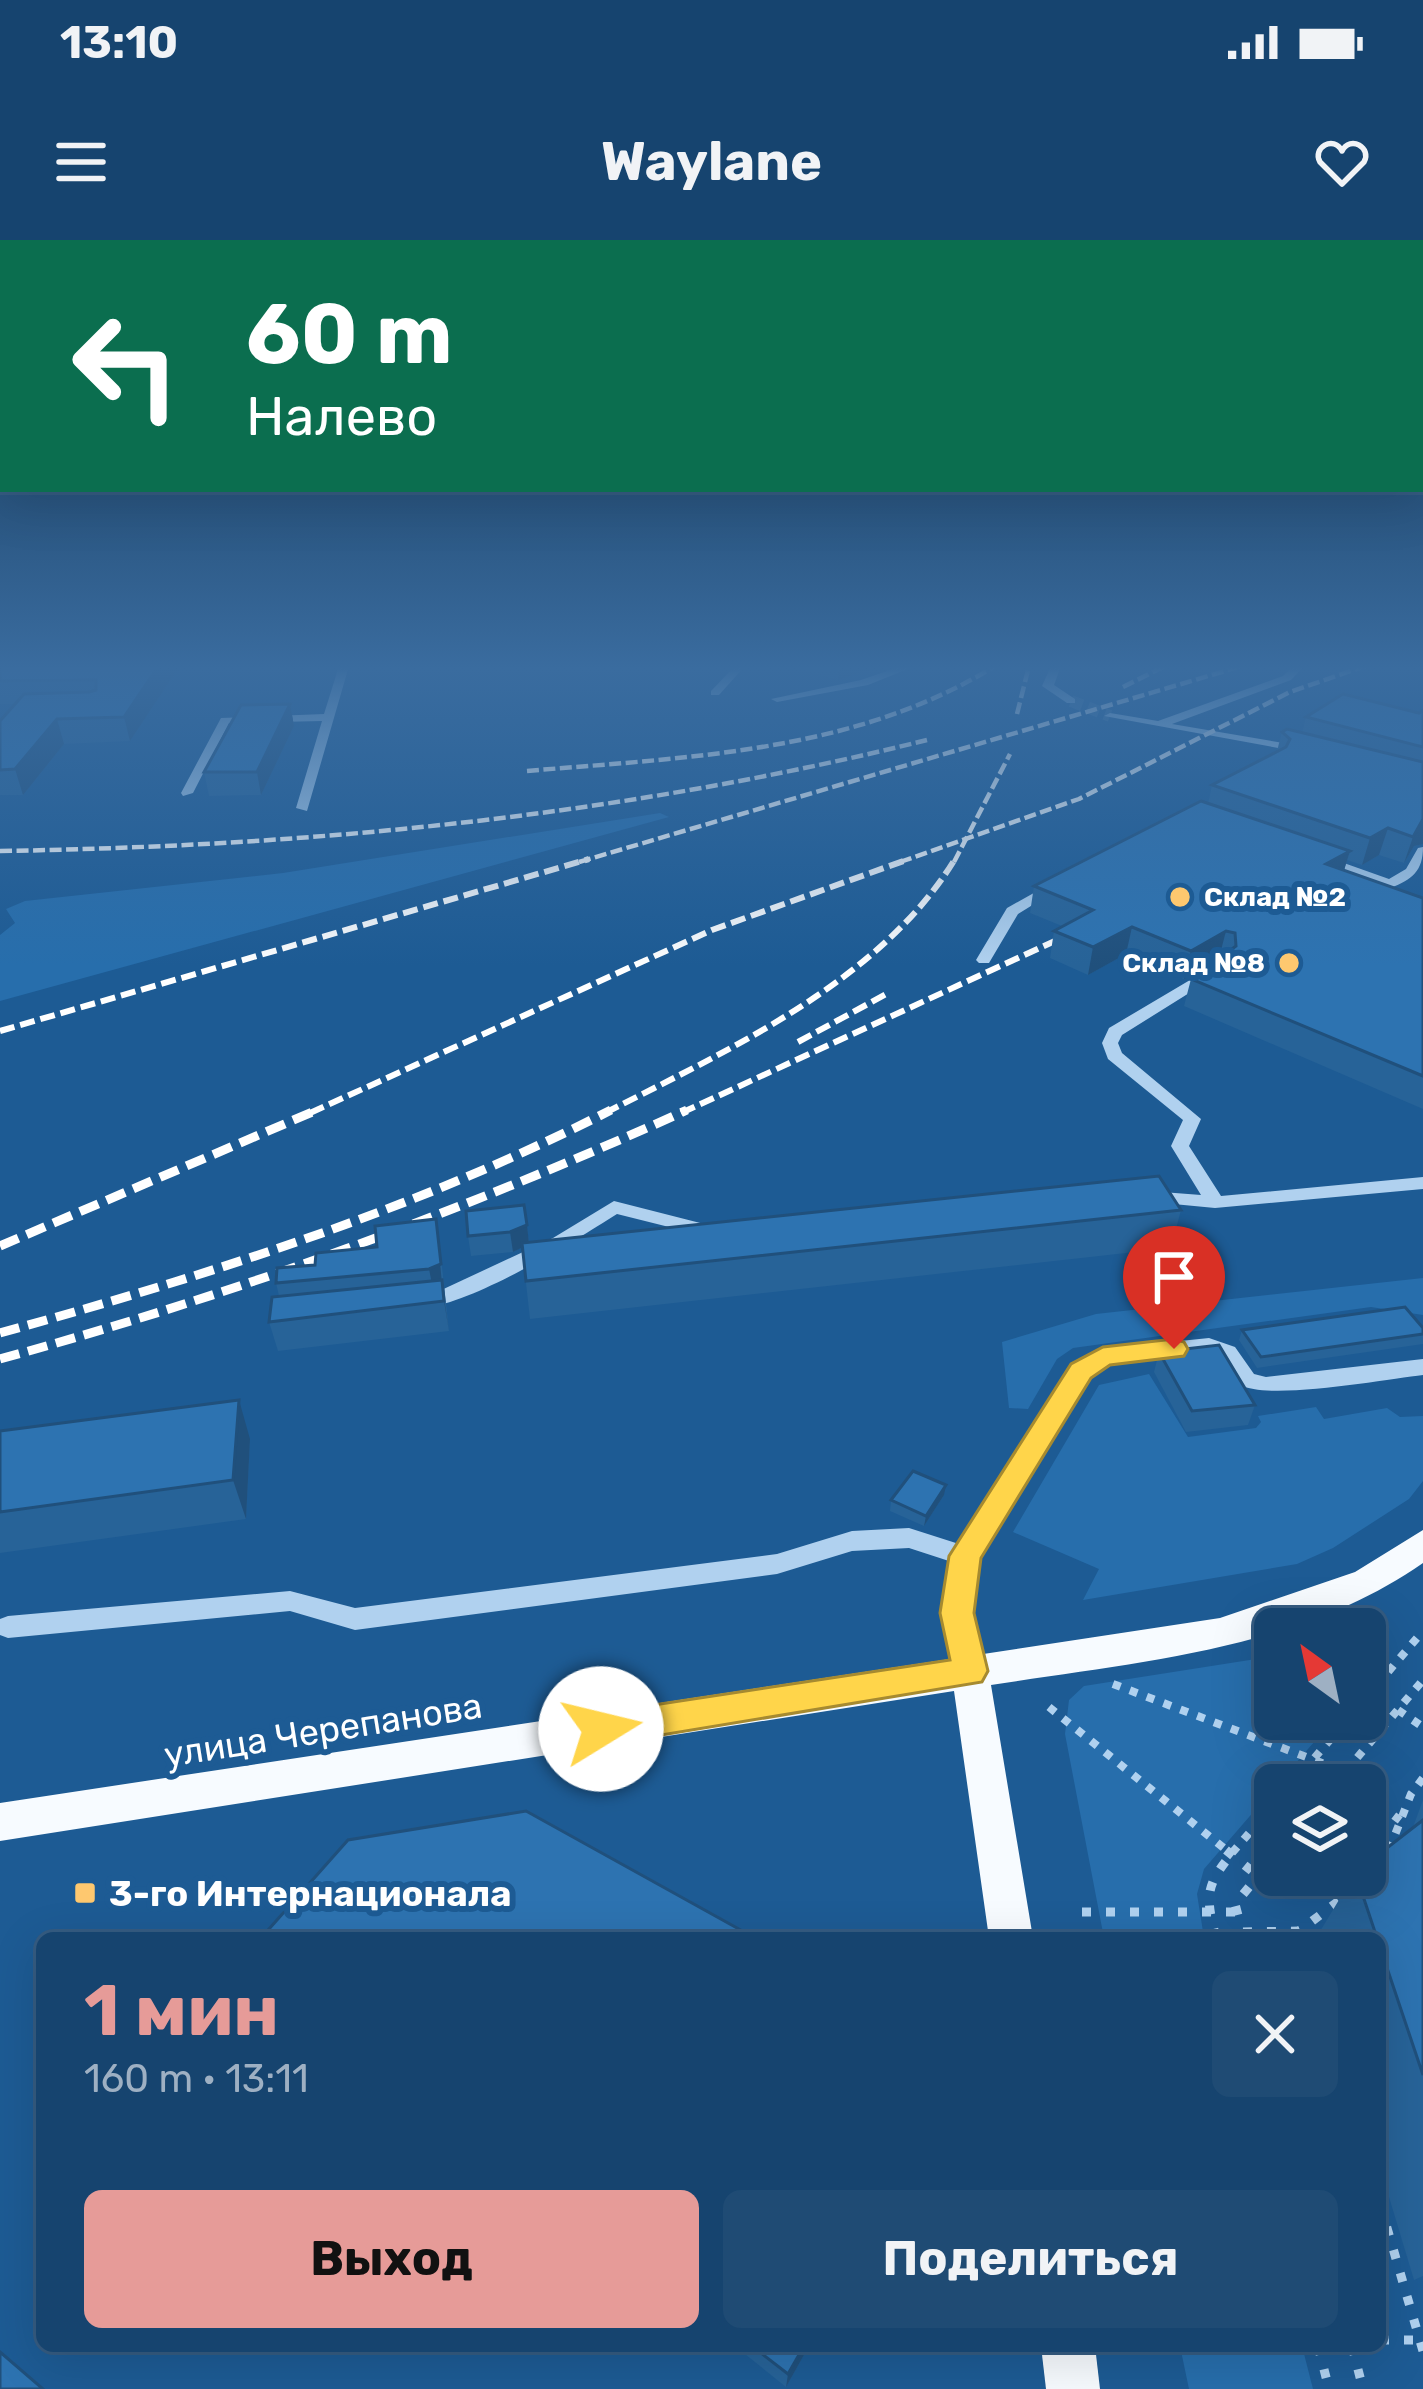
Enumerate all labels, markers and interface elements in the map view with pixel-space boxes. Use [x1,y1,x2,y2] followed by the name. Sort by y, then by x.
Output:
[60,16,178,69] text: 13:10
[48,129,114,195] icon: menu
[1309,129,1375,195] icon: heart
[601,130,822,194] text: Waylane
[246,284,453,384] text: 60 m
[48,288,204,444] icon: left
[246,385,437,449] text: Налево
[1204,881,1346,913] place label: Склад №2
[1167,884,1193,910] marker: Склад №2
[1122,947,1265,979] place label: Склад №8
[1276,950,1302,976] marker: Склад №8
[1123,1226,1225,1349] pin
[1141,1244,1207,1310] icon: arrive
[1254,1608,1386,1740] north arrow
[1254,1608,1386,1896] map controls
[538,1666,664,1792] position arrow
[161,1684,485,1776] street label: улица Черепанова
[1254,1764,1386,1896] button: layers
[109,1872,511,1915] place label: 3-го Интернационала
[72,1880,98,1906] marker: 3-го Интернационала
[84,1968,279,2053] text: 1 мин
[1212,1971,1338,2097] button: close
[84,2056,309,2102] text: 160 m · 13:11
[84,2190,699,2328] button: Выход
[723,2190,1338,2328] button: Поделиться

